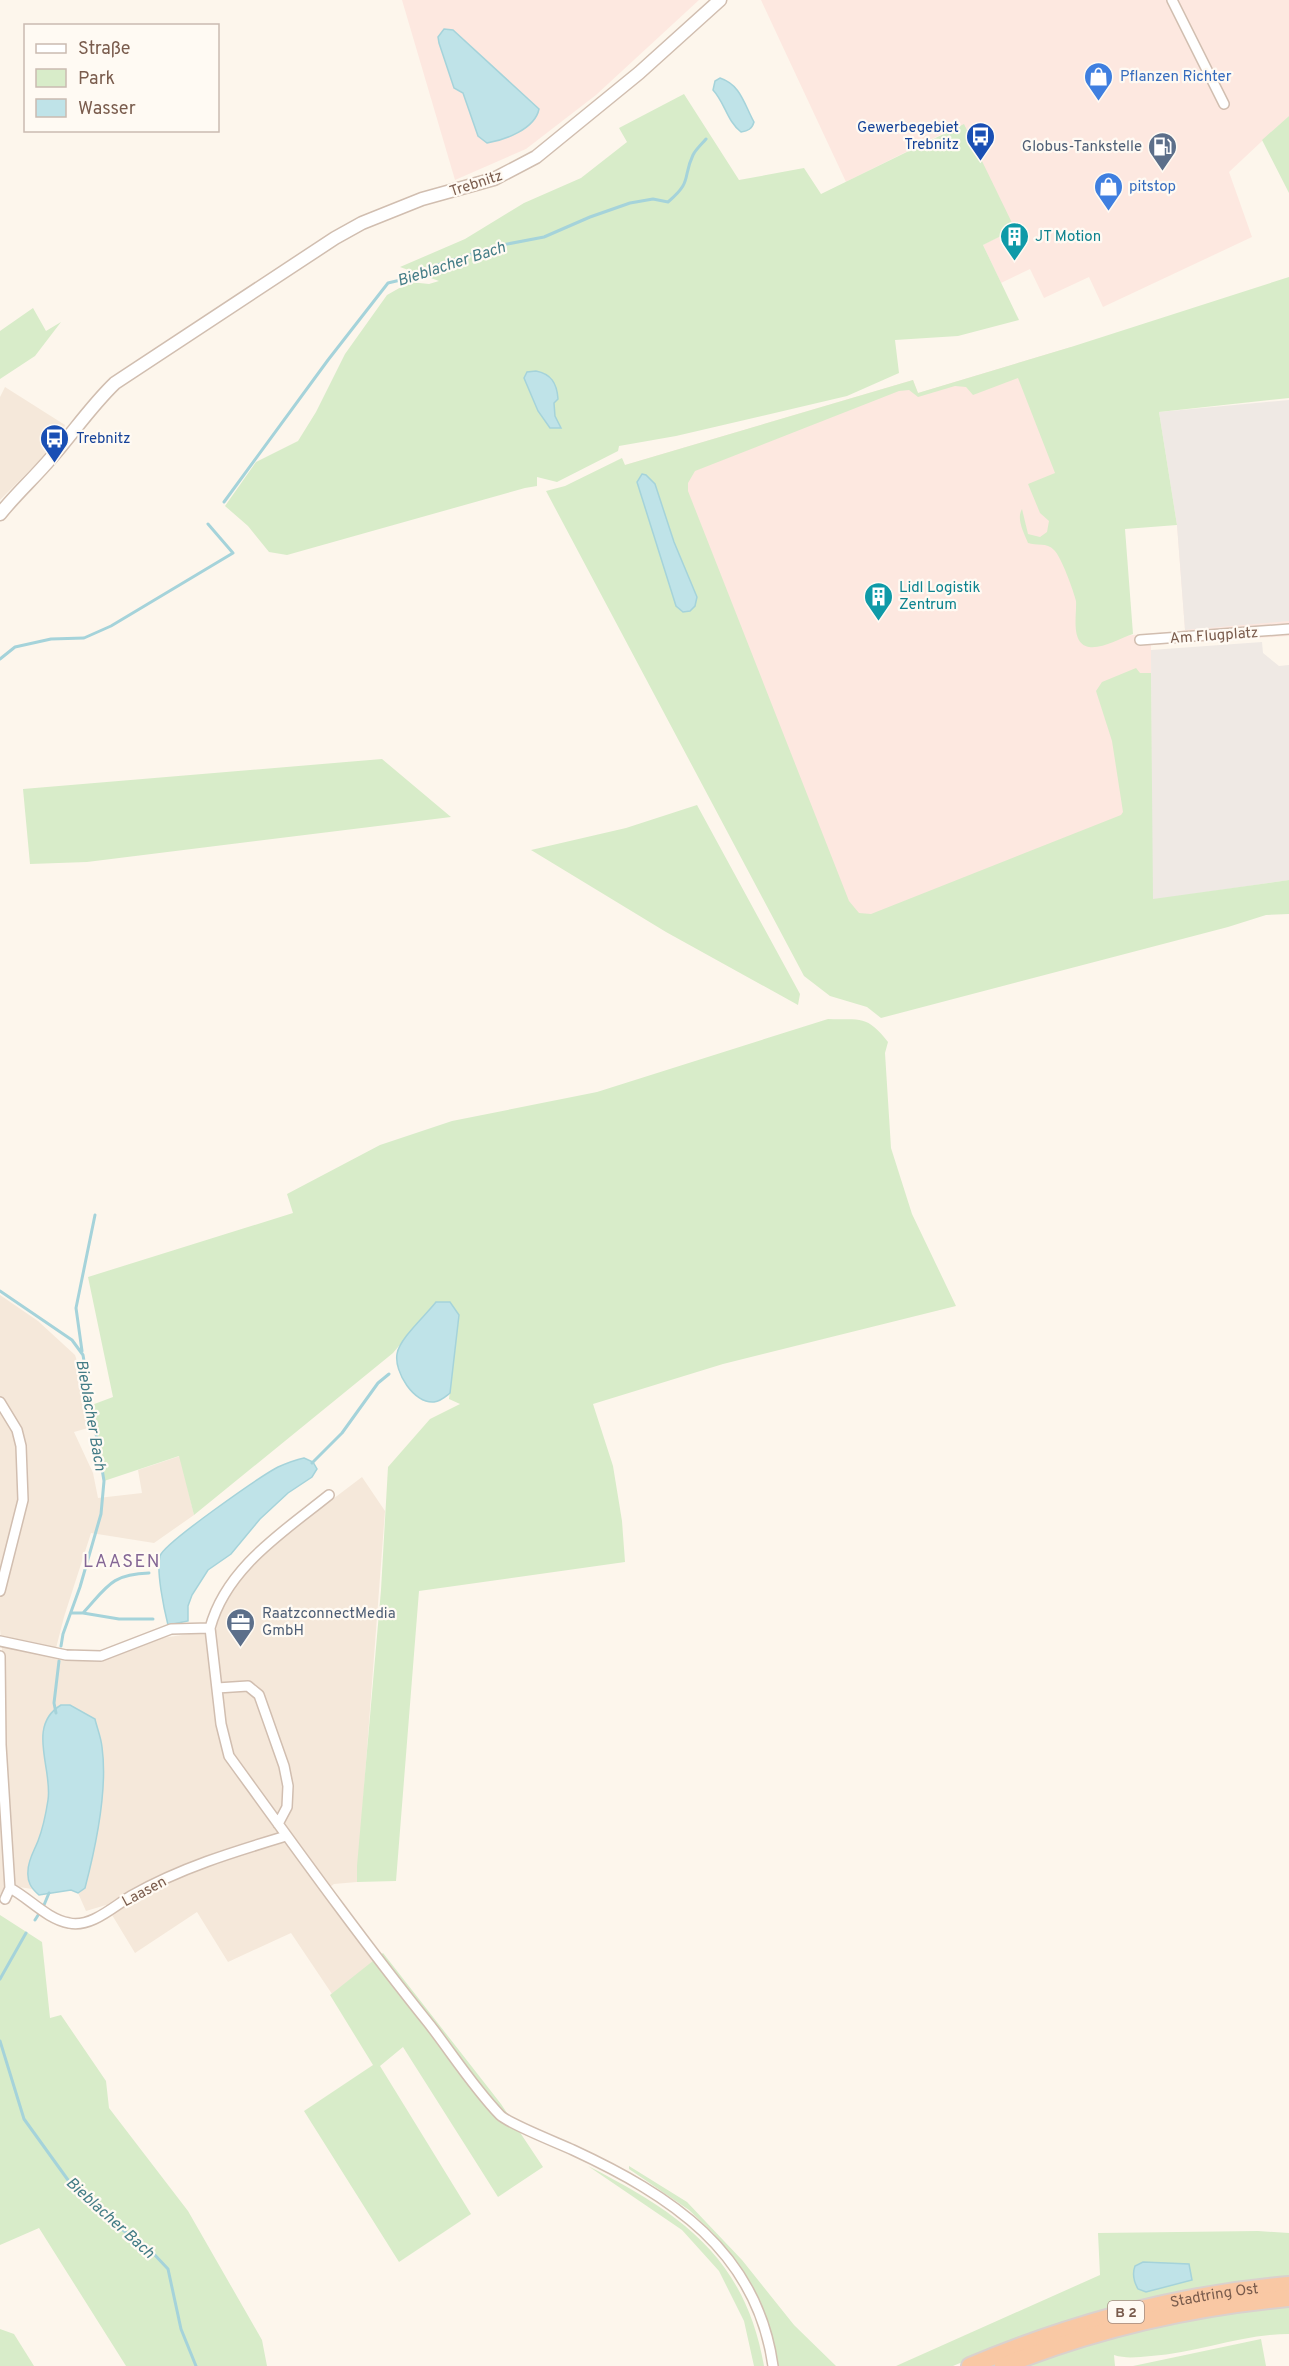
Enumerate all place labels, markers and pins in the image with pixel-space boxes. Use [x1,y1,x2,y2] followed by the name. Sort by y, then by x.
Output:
[1083,60,1115,102] shop icon: Pflanzen Richter
[1120,68,1232,87] place label: Pflanzen Richter
[857,119,959,155] place label: Gewerbegebiet Trebnitz
[964,120,996,162] bus stop icon: Gewerbegebiet Trebnitz
[1147,130,1179,172] fuel station icon: Globus-Tankstelle
[1022,138,1142,157] place label: Globus-Tankstelle
[1092,170,1124,212] shop icon: pitstop
[1129,178,1176,197] place label: pitstop
[998,220,1030,262] building icon: JT Motion
[1035,228,1101,247] place label: JT Motion
[39,422,71,464] bus stop icon: Trebnitz
[76,430,131,449] place label: Trebnitz
[899,579,980,615] place label: Lidl Logistik Zentrum
[862,580,894,622] building icon: Lidl Logistik Zentrum
[262,1605,396,1641] place label: RaatzconnectMedia GmbH
[225,1606,257,1648] office icon: RaatzconnectMedia GmbH

